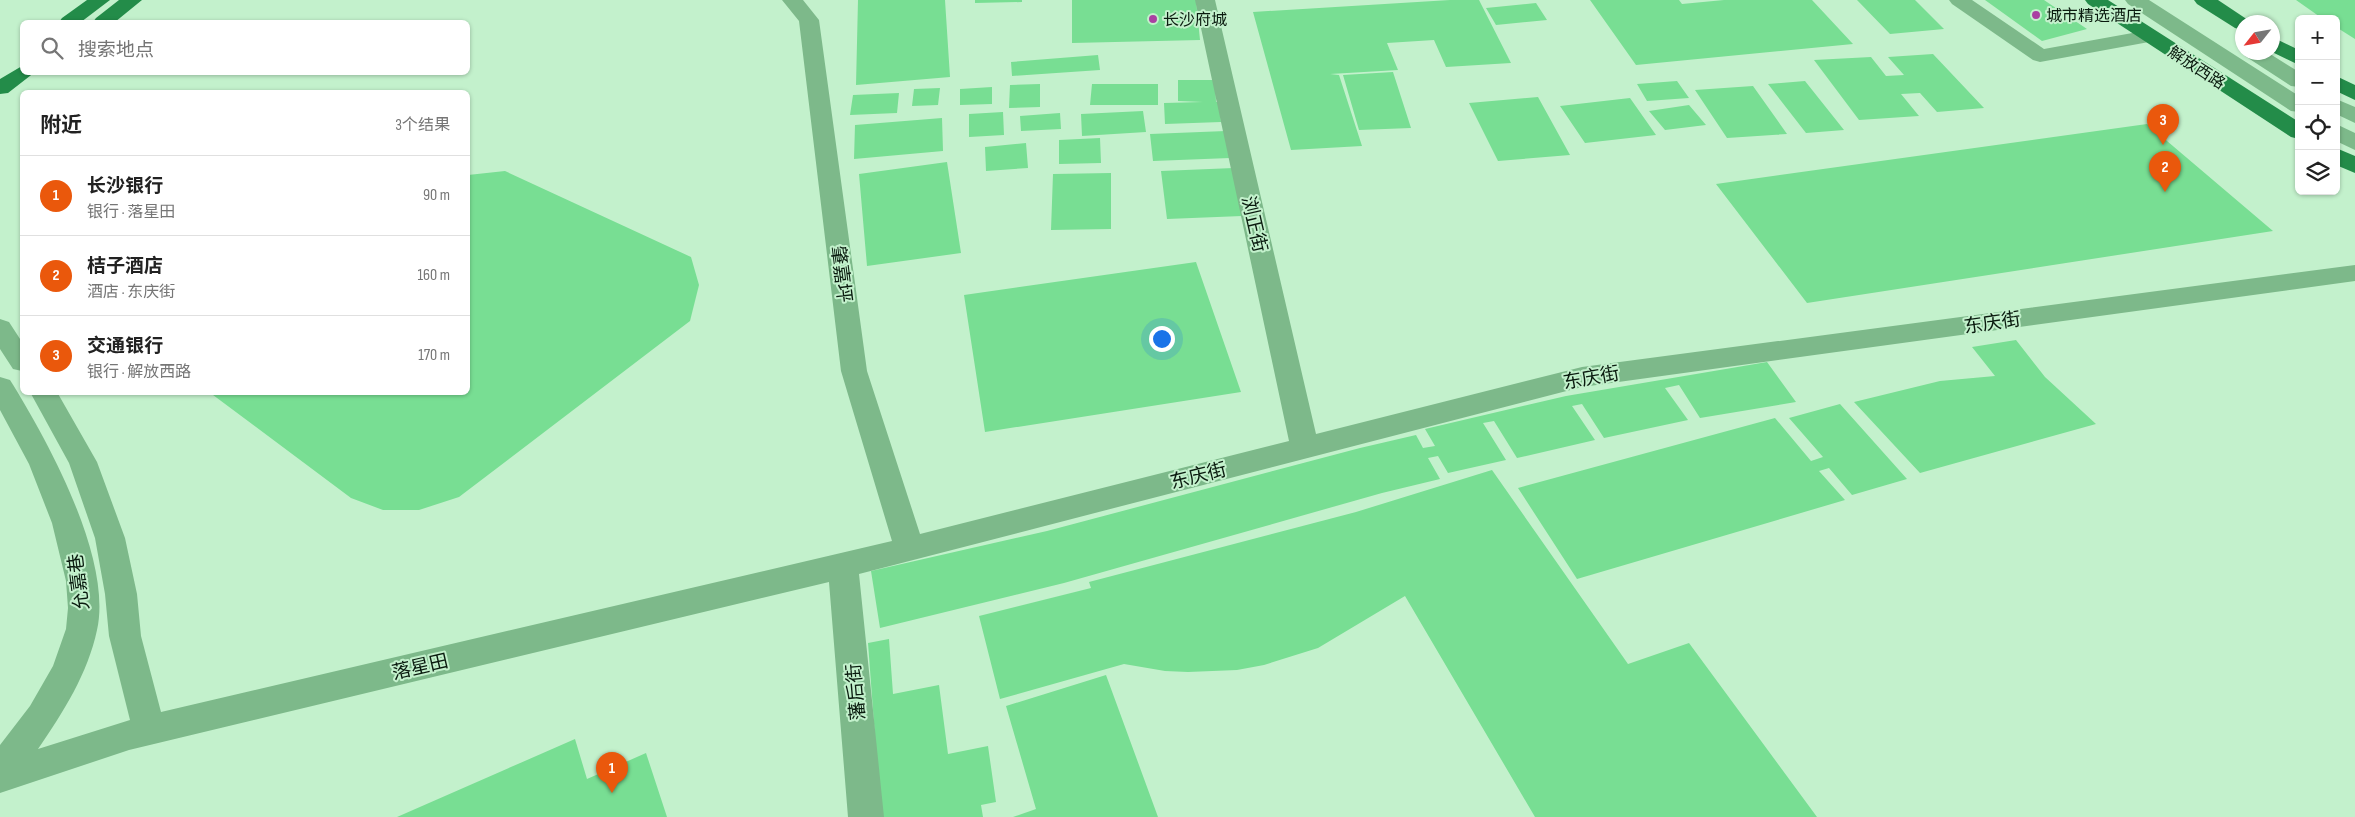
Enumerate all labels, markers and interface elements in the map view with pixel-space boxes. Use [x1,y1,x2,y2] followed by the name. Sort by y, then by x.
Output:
[2046,7,2142,26] place label: 城市精选酒店
[2030,9,2042,21] marker: 城市精选酒店
[1163,11,1227,30] place label: 长沙府城
[1147,13,1159,25] marker: 长沙府城
[2235,15,2280,60] north arrow
[2295,15,2340,195] map controls
[2295,15,2340,60] button: +
[20,20,470,75] search box
[38,34,66,62] icon: search
[78,39,154,62] text: 搜索地点
[2164,43,2228,94] street label: 解放西路
[2295,60,2340,105] button: −
[2147,104,2179,145] pin: 3
[2295,105,2340,150] button: locate
[40,113,82,138] text: 附近
[395,116,450,135] text: 3个结果
[2295,150,2340,195] button: layers
[2149,151,2181,192] pin: 2
[87,175,163,198] text: 长沙银行
[53,186,59,205] text: 1
[423,186,450,205] text: 90 m
[1236,194,1271,255] street label: 浏正街
[87,203,175,222] text: 银行 · 落星田
[826,244,855,304] street label: 肇嘉坪
[87,255,163,278] text: 桔子酒店
[52,266,60,285] text: 2
[417,266,450,285] text: 160 m
[87,283,175,302] text: 酒店 · 东庆街
[1962,308,2022,339] street label: 东庆街
[1149,326,1175,352] your location
[87,335,163,358] text: 交通银行
[52,346,60,365] text: 3
[418,346,450,365] text: 170 m
[1561,362,1621,395] street label: 东庆街
[87,363,191,382] text: 银行 · 解放西路
[1168,458,1229,495] street label: 东庆街
[65,552,94,612] street label: 允嘉巷
[390,650,451,685] street label: 落星田
[843,662,870,721] street label: 藩后街
[596,752,628,793] pin: 1

